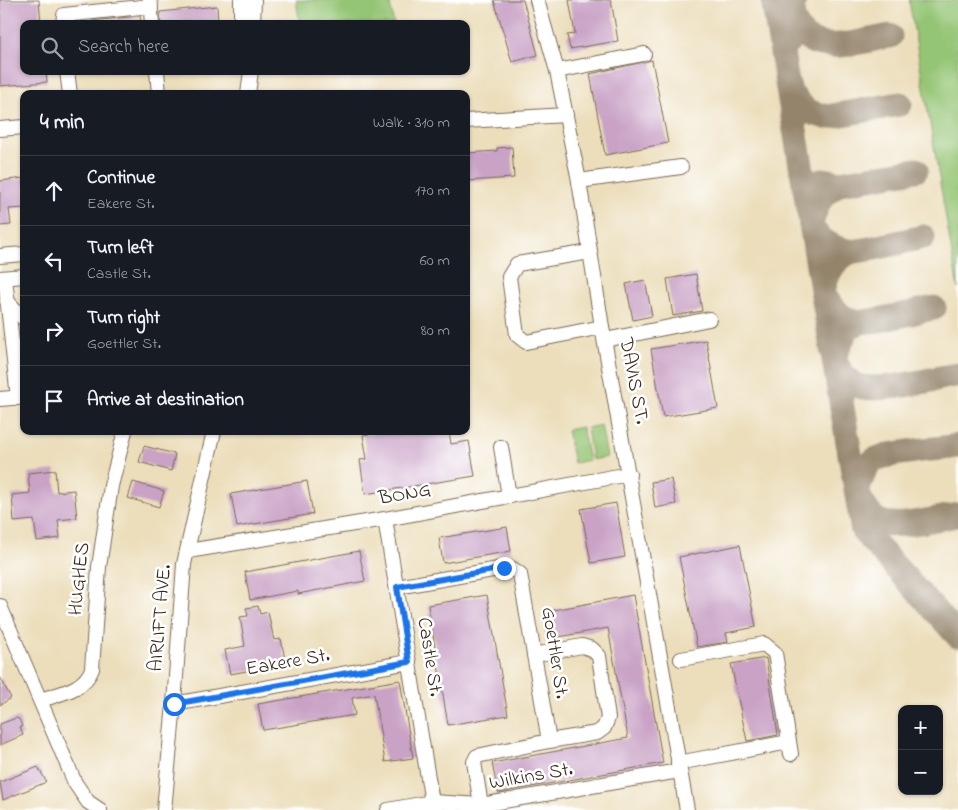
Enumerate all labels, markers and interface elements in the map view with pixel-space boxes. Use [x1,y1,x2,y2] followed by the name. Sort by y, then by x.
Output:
[20,20,470,75] search box
[38,34,66,62] icon: search
[78,34,169,61] text: Search here
[40,108,84,138] text: 4 min
[373,111,450,135] text: Walk · 310 m
[87,165,155,192] text: Continue
[40,177,68,205] icon: ahead
[415,179,450,203] text: 170 m
[87,192,155,216] text: Eakere St.
[87,235,154,262] text: Turn left
[40,247,68,275] icon: left
[420,249,450,273] text: 60 m
[87,262,151,286] text: Castle St.
[87,305,160,332] text: Turn right
[40,317,68,345] icon: right
[421,319,450,343] text: 80 m
[87,332,161,356] text: Goettler St.
[610,334,656,427] street label: DAVIS ST.
[40,387,68,415] icon: arrive
[87,387,244,414] text: Arrive at destination
[376,476,433,514] street label: BONG
[62,541,98,617] street label: HUGHES
[493,557,516,580] route end
[142,563,180,673] street label: AIRLIFT AVE.
[532,605,576,701] street label: Goettler St.
[408,615,450,699] street label: Castle St.
[244,641,332,685] street label: Eakere St.
[163,693,186,716] route start
[898,705,943,795] map controls
[898,705,943,750] button: +
[898,750,943,795] button: −
[487,755,575,799] street label: Wilkins St.

